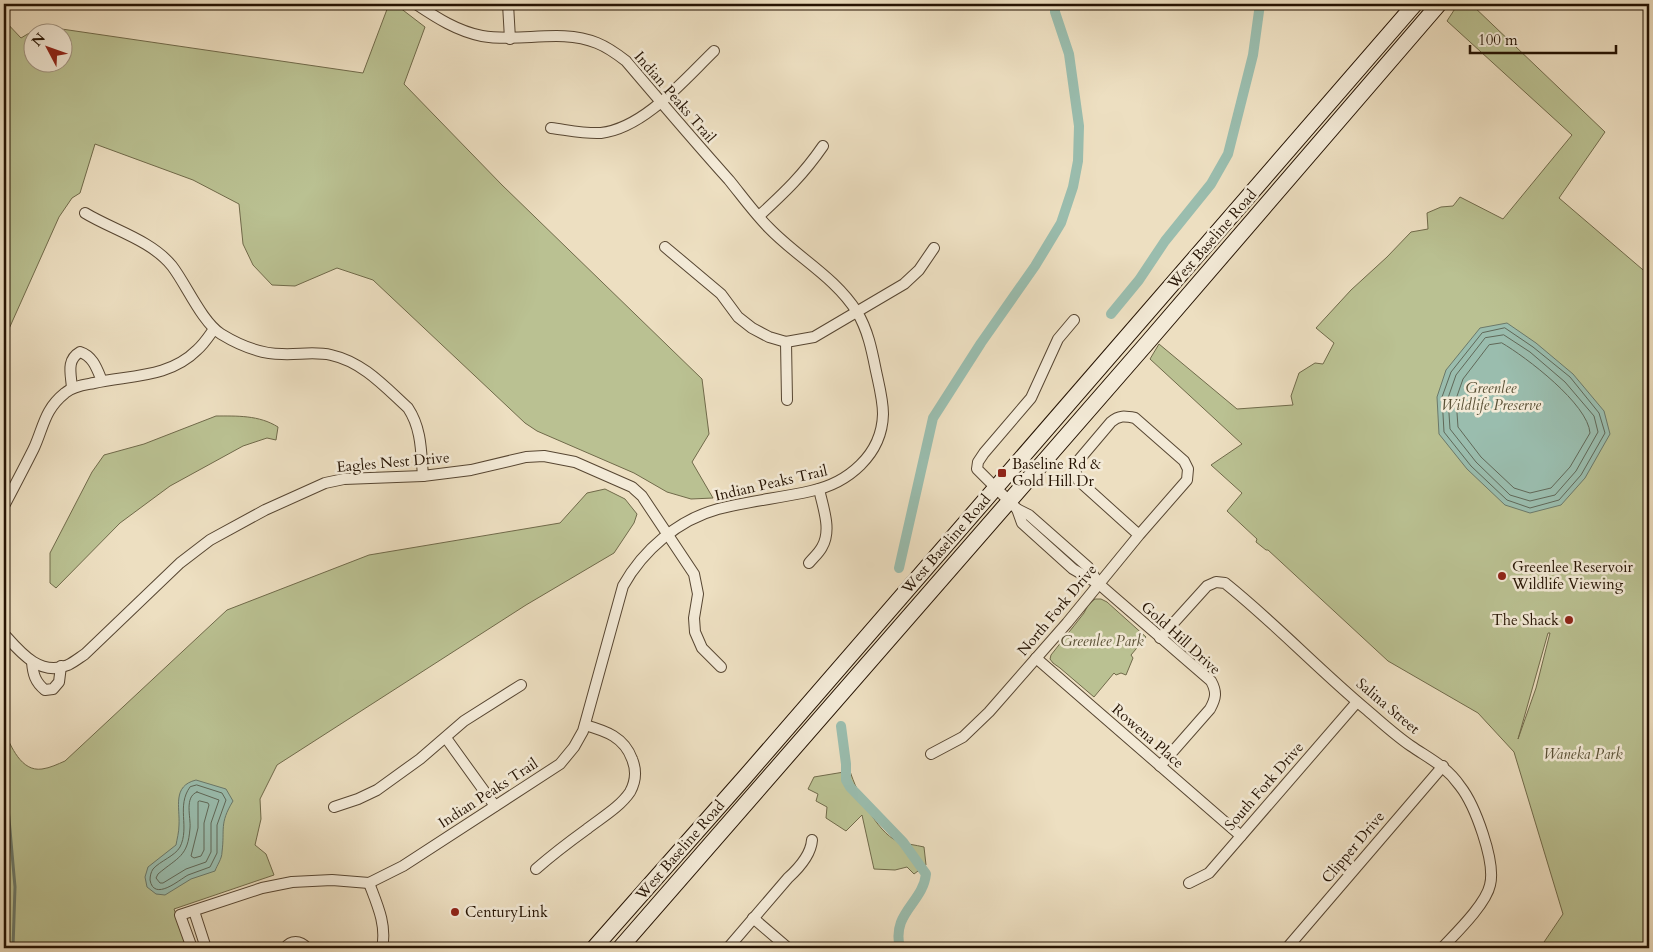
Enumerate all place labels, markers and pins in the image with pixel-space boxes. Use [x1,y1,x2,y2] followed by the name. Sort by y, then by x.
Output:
[1012,454,1101,491] place label: Baseline Rd & Gold Hill Dr
[996,467,1008,479] marker: Baseline Rd & Gold Hill Dr
[1511,557,1633,594] place label: Greenlee Reservoir Wildlife Viewing
[1496,570,1508,582] marker: Greenlee Reservoir Wildlife Viewing
[1492,610,1559,630] place label: The Shack
[1563,614,1575,626] marker: The Shack
[465,902,548,922] place label: CenturyLink
[449,906,461,918] marker: CenturyLink

